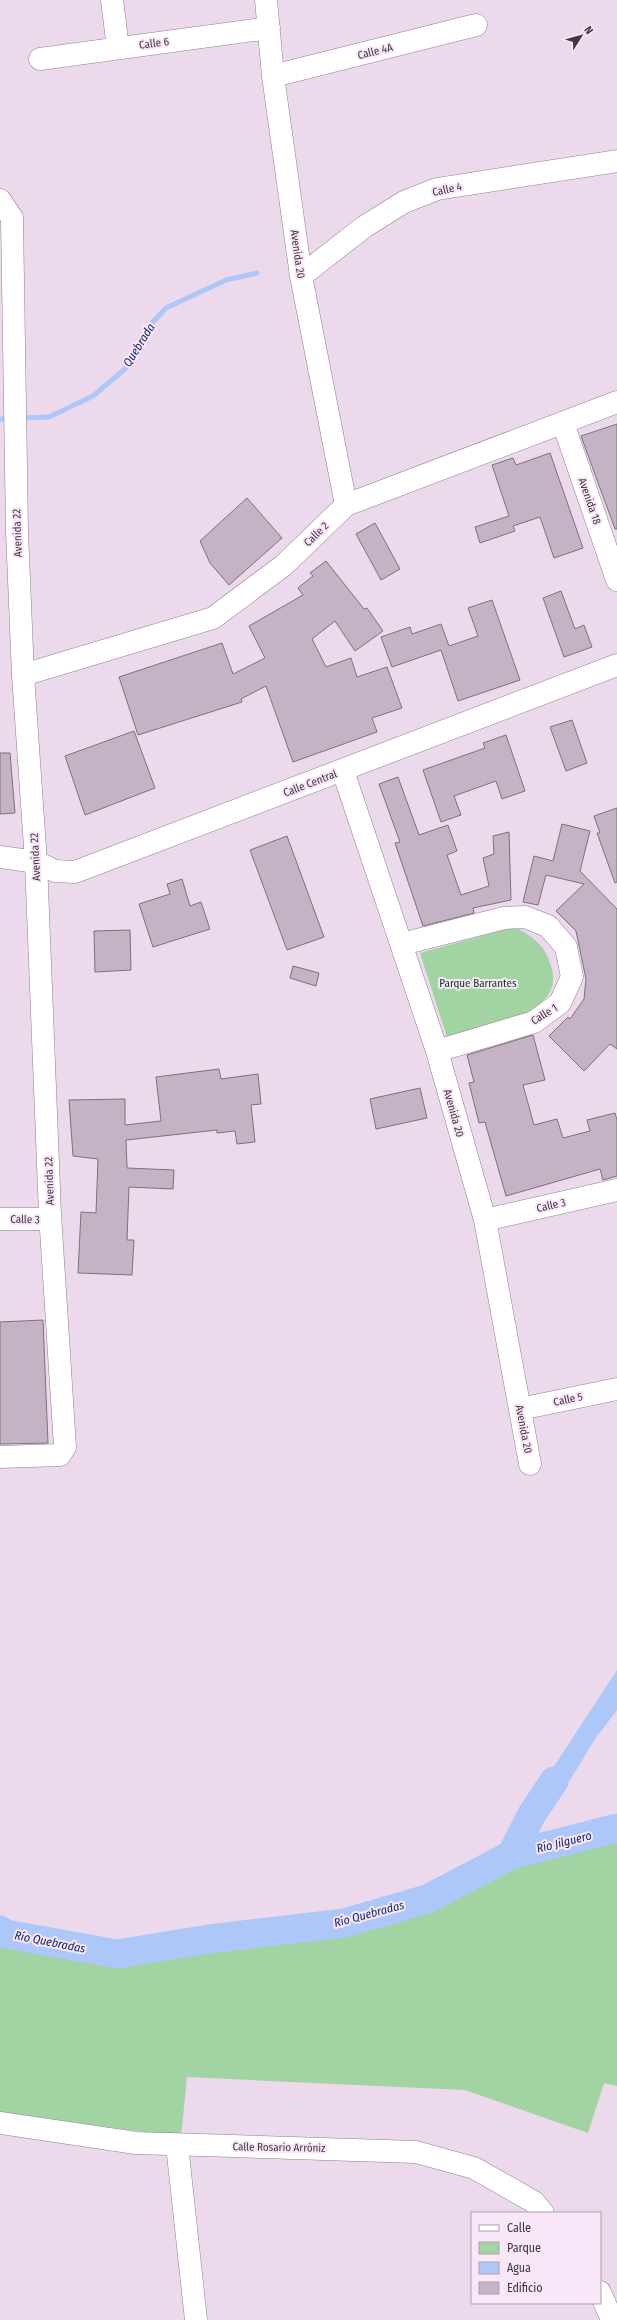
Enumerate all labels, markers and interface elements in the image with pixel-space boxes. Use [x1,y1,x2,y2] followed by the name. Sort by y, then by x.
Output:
[561,16,601,56] north arrow
[581,24,596,37] text: N
[138,35,170,52] street label: Calle 6
[356,41,394,62] street label: Calle 4A
[431,180,464,199] street label: Calle 4
[288,229,307,280] street label: Avenida 20
[120,321,158,369] water label: Quebrada
[576,476,604,527] street label: Avenida 18
[10,509,25,557] street label: Avenida 22
[301,519,332,549] street label: Calle 2
[282,767,339,800] street label: Calle Central
[28,832,43,881] street label: Avenida 22
[439,977,517,990] park label: Parque Barrantes
[529,1001,560,1028] street label: Calle 1
[441,1088,467,1139] street label: Avenida 20
[42,1157,57,1205] street label: Avenida 22
[535,1196,567,1215] street label: Calle 3
[10,1213,40,1226] street label: Calle 3
[552,1390,584,1409] street label: Calle 5
[512,1404,535,1455] street label: Avenida 20
[535,1828,593,1856] water label: Río Jilguero
[332,1898,406,1930] water label: Río Quebradas
[13,1928,87,1956] water label: Río Quebradas
[232,2140,326,2155] street label: Calle Rosario Arróniz
[471,2212,601,2304] legend
[507,2221,531,2235] text: Calle
[507,2241,541,2255] text: Parque
[507,2261,531,2275] text: Agua
[507,2281,543,2295] text: Edificio

